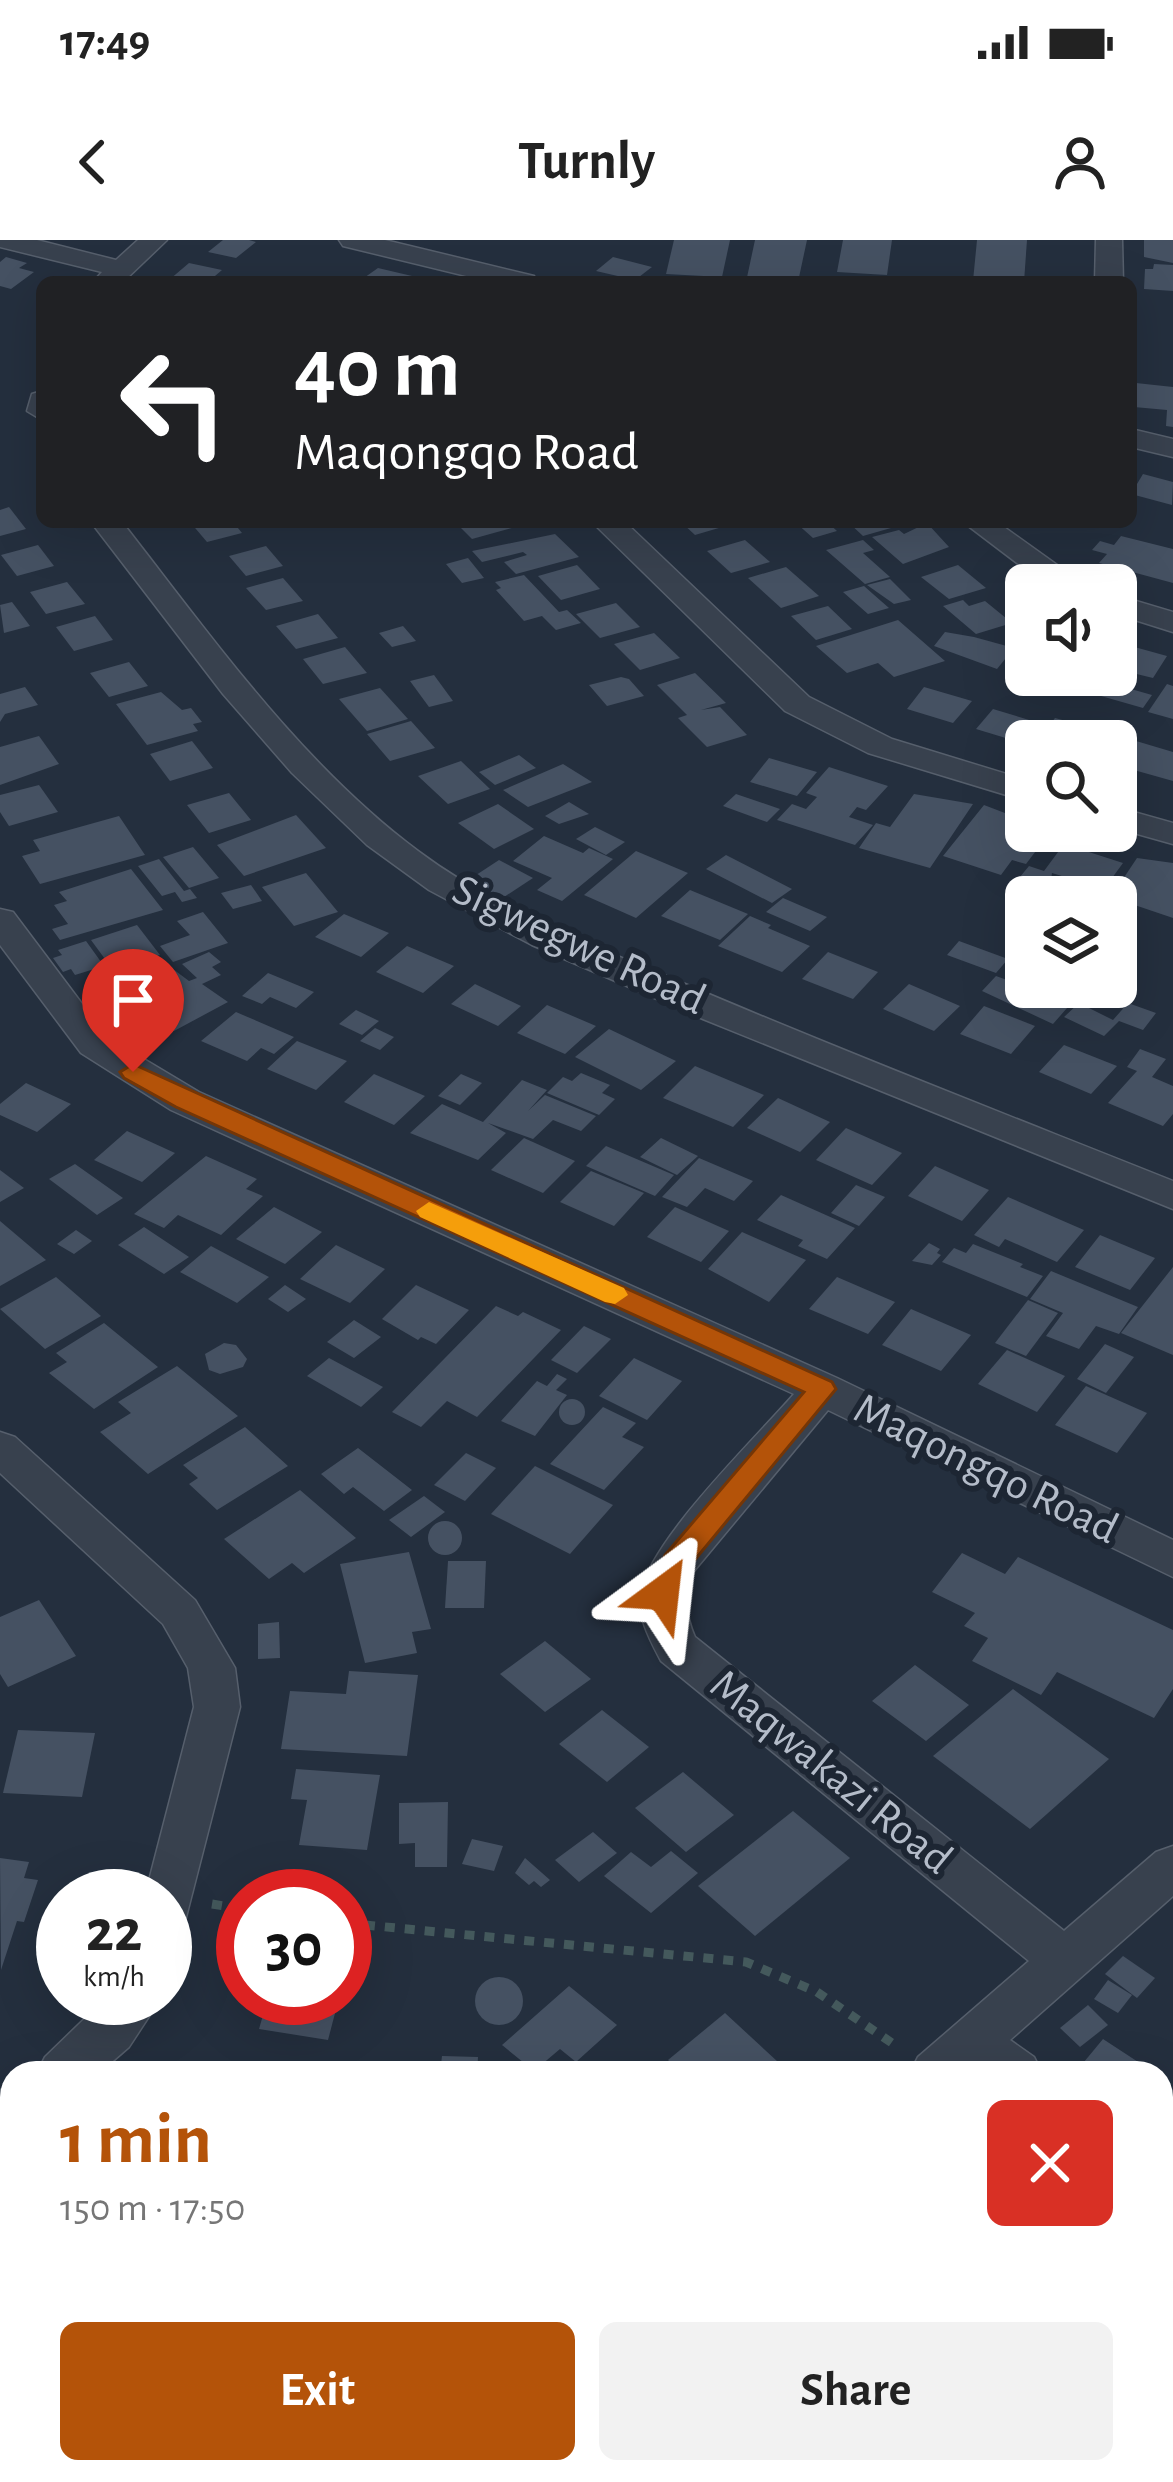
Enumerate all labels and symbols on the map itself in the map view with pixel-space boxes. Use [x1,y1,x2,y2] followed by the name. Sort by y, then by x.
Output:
[446,867,712,1023] street label: Sigwegwe Road
[82,949,184,1072] pin
[847,1386,1125,1552] street label: Maqongqo Road
[600,1530,726,1656] position arrow
[702,1661,960,1883] street label: Maqwakazi Road
[216,1869,372,2025] speed limit sign: 30

